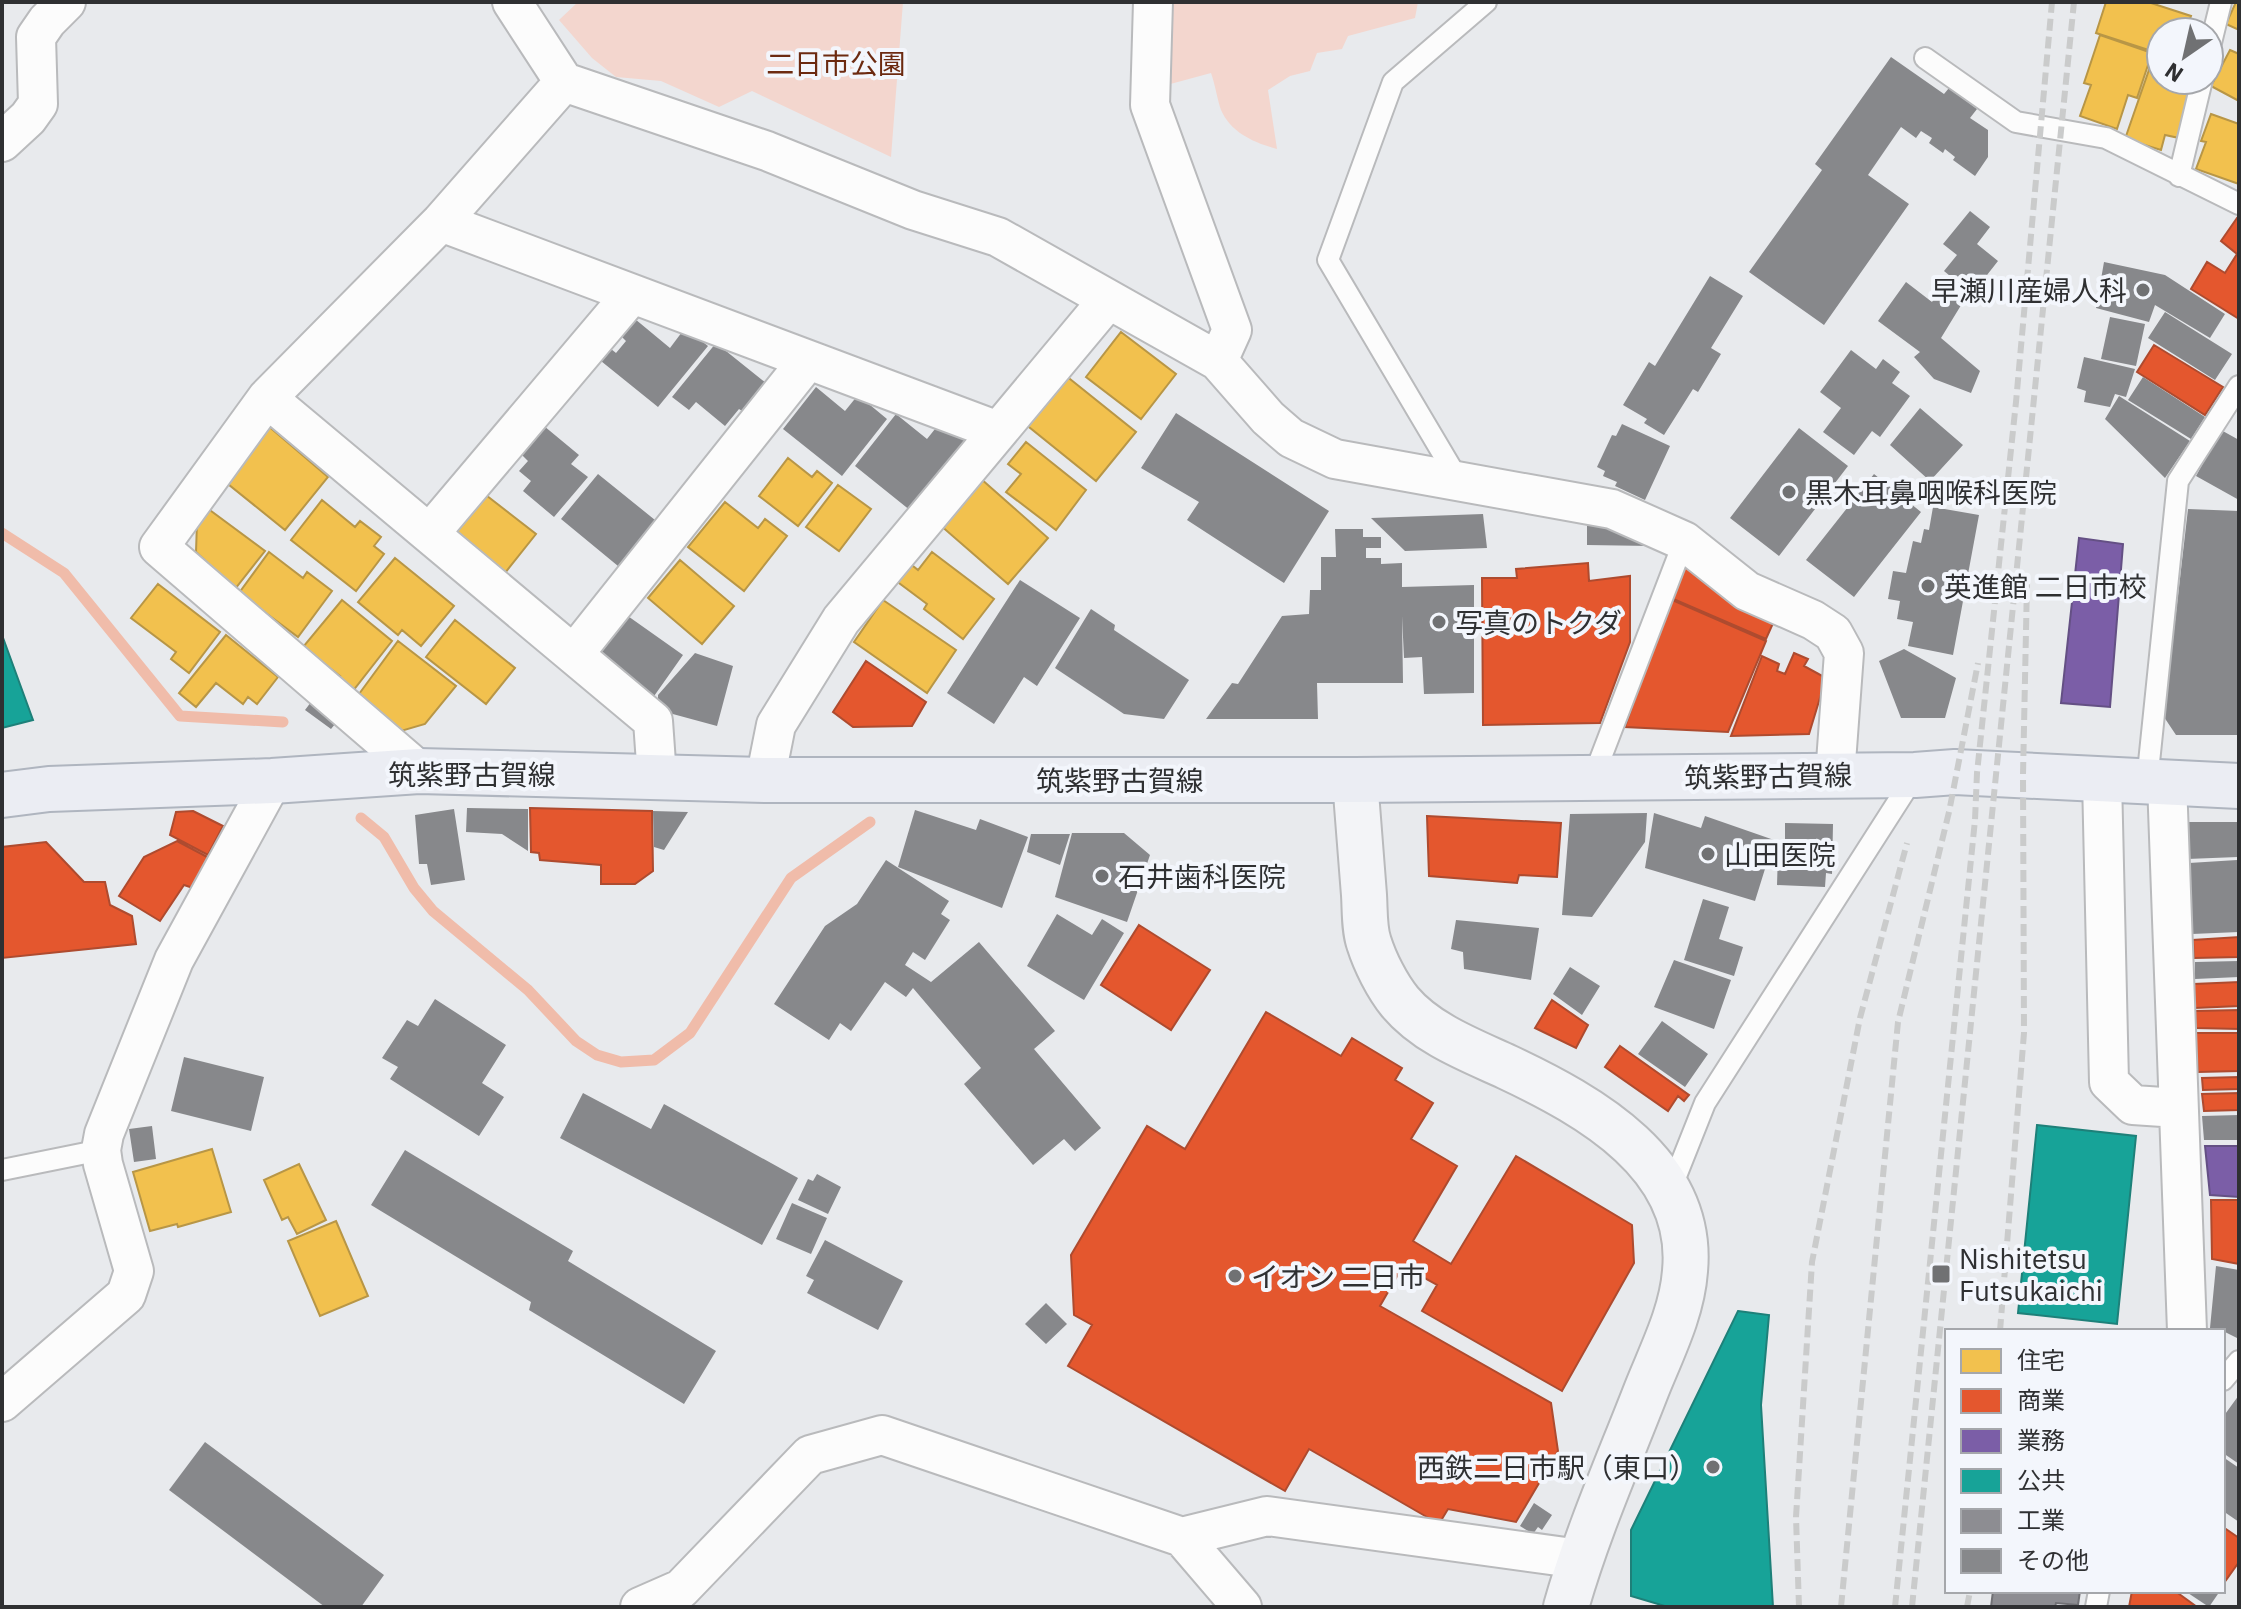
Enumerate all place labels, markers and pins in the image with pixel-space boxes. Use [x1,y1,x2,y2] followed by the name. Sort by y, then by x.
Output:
[1931,272,2127,309] place label: 早瀬川産婦人科
[2134,281,2152,299] marker: 早瀬川産婦人科
[1805,474,2057,511] place label: 黒木耳鼻咽喉科医院
[1780,483,1798,501] marker: 黒木耳鼻咽喉科医院
[1944,568,2147,605] place label: 英進館 二日市校
[1919,577,1937,595] marker: 英進館 二日市校
[1455,604,1622,641] place label: 写真のトクダ
[1430,613,1448,631] marker: 写真のトクダ
[1724,836,1836,873] place label: 山田医院
[1699,845,1717,863] marker: 山田医院
[1118,858,1286,895] place label: 石井歯科医院
[1093,867,1111,885] marker: 石井歯科医院
[1959,1240,2103,1309] place label: Nishitetsu Futsukaichi
[1251,1258,1426,1295] place label: イオン 二日市
[1930,1263,1952,1285] marker: Nishitetsu Futsukaichi
[1226,1267,1244,1285] marker: イオン 二日市
[1417,1449,1697,1486] place label: 西鉄二日市駅（東口）
[1704,1458,1722,1476] marker: 西鉄二日市駅（東口）

